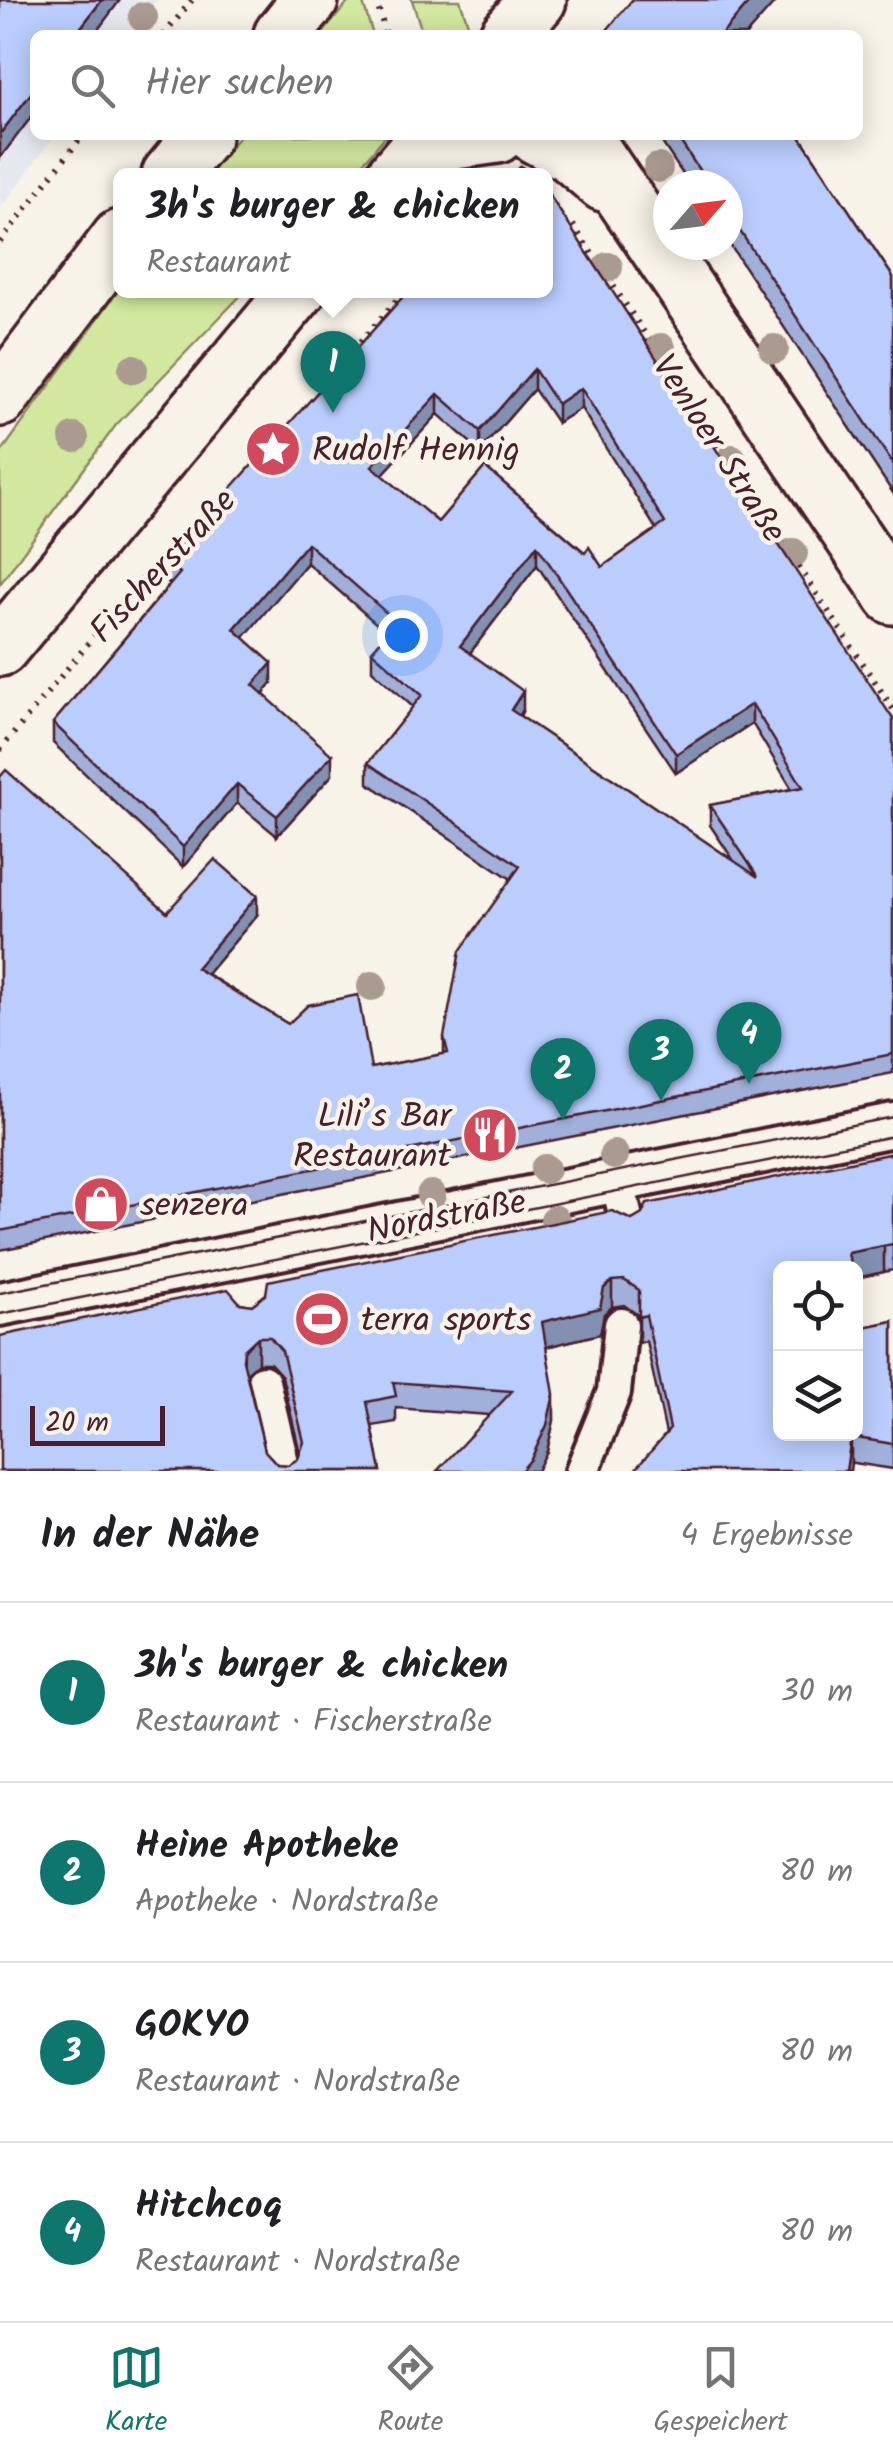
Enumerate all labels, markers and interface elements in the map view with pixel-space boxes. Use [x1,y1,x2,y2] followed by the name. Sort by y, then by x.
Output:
[30,30,863,140] search box
[145,55,334,115] text: Hier suchen
[65,58,120,113] icon: search
[113,168,553,298] popup
[653,170,743,260] north arrow
[146,178,520,238] text: 3h's burger & chicken
[146,238,291,289] text: Restaurant
[300,330,366,413] pin: 1
[635,344,800,555] street label: Venloer Straße
[243,419,303,479] place icon: Rudolf Hennig
[312,424,520,480] place label: Rudolf Hennig
[77,476,252,658] street label: Fischerstraße
[377,610,428,661] your location
[716,1002,782,1084] pin: 4
[628,1018,694,1101] pin: 3
[530,1038,596,1120] pin: 2
[293,1090,453,1186] place label: Lili’s Bar Restaurant
[460,1105,520,1165] restaurant icon: Lili’s Bar Restaurant
[71,1174,131,1234] shop icon: senzera
[362,1175,531,1261] street label: Nordstraße
[140,1179,248,1235] place label: senzera
[773,1261,863,1441] map controls
[773,1261,863,1351] button: locate
[292,1289,352,1349] sports icon: terra sports
[361,1294,532,1350] place label: terra sports
[773,1351,863,1441] button: layers
[30,1401,165,1446] scale bar
[45,1401,109,1446] text: 20 m
[40,1503,259,1570] text: In der Nähe
[680,1511,853,1562] text: 4 Ergebnisse
[135,1637,508,1697] text: 3h's burger & chicken
[68,1667,77,1718] text: 1
[780,1667,853,1718] text: 30 m
[135,1697,492,1748] text: Restaurant · Fischerstraße
[135,1817,398,1877] text: Heine Apotheke
[63,1847,82,1898] text: 2
[779,1847,853,1898] text: 80 m
[135,1877,438,1928] text: Apotheke · Nordstraße
[135,1997,249,2057] text: GOKYO
[64,2027,81,2078] text: 3
[779,2027,853,2078] text: 80 m
[135,2057,460,2108] text: Restaurant · Nordstraße
[135,2177,282,2237] text: Hitchcoq
[64,2207,81,2258] text: 4
[779,2207,853,2258] text: 80 m
[135,2237,460,2288] text: Restaurant · Nordstraße
[105,2340,167,2445] tab: Karte
[377,2340,443,2445] tab: Route
[654,2340,788,2445] tab: Gespeichert

